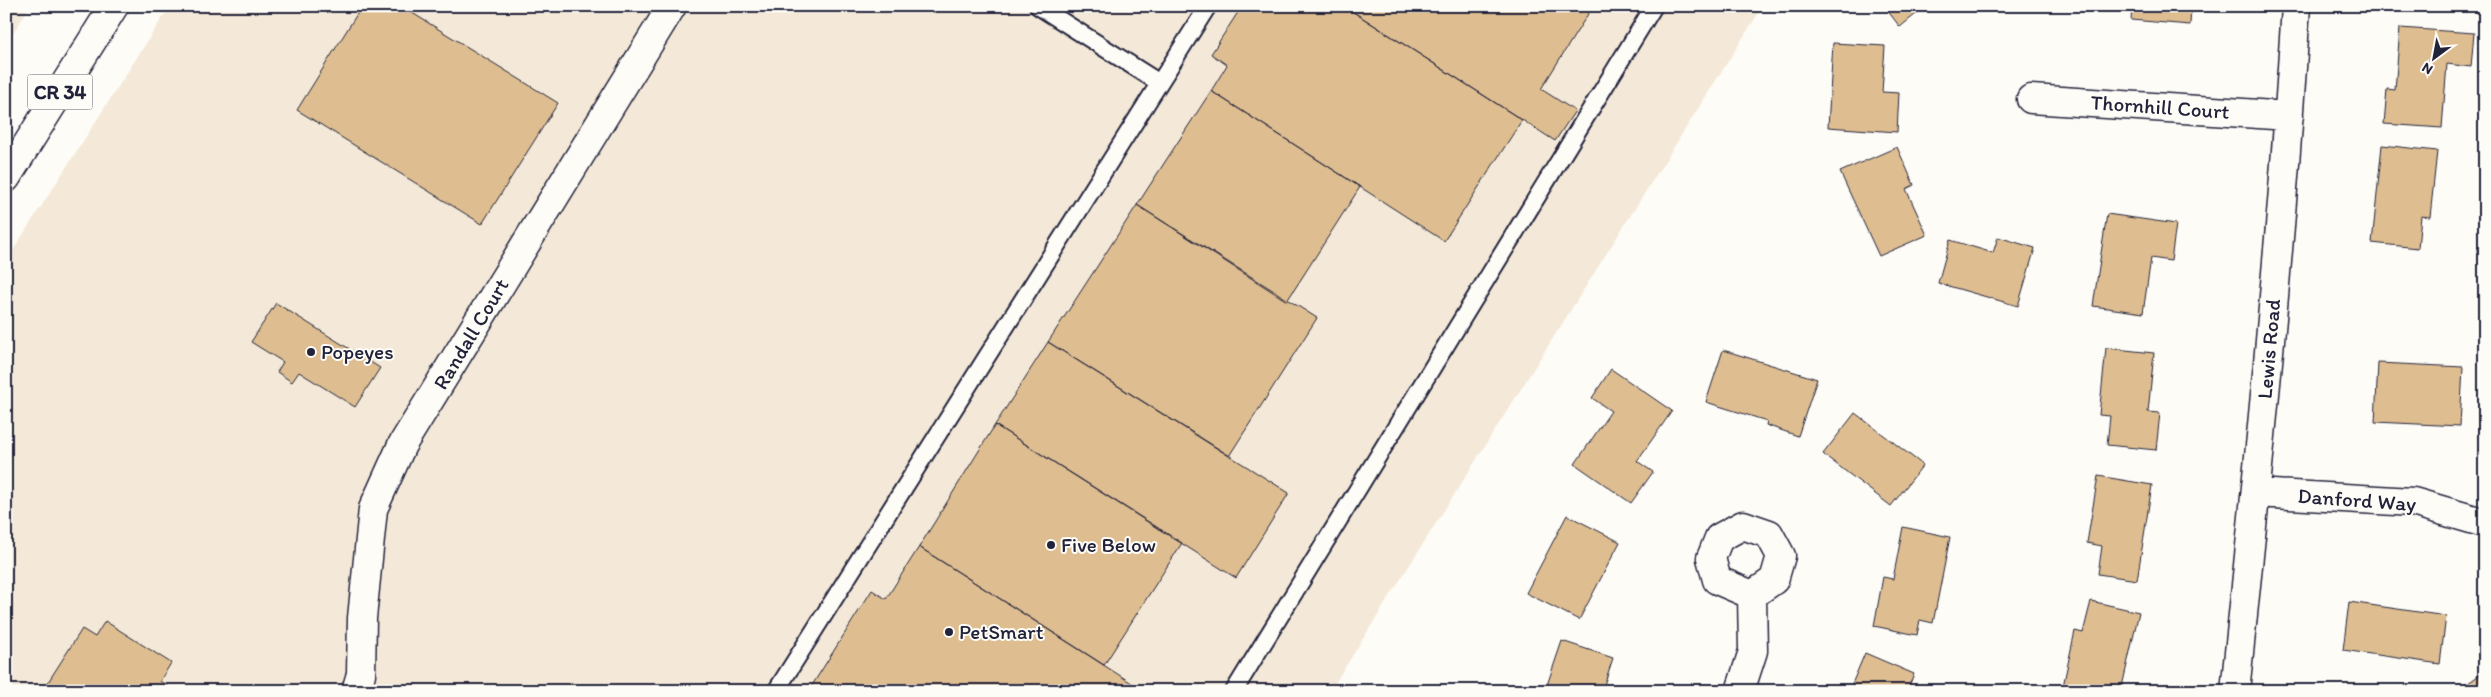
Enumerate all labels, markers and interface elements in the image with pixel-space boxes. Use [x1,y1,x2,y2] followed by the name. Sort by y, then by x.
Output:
[2408,32,2458,82] north arrow
[2419,59,2436,78] text: N
[28,74,92,110] road number: CR 34
[2090,89,2230,124] street label: Thornhill Court
[428,274,514,394] street label: Randall Court
[2252,297,2285,400] street label: Lewis Road
[321,339,394,364] place label: Popeyes
[305,346,317,358] marker: Popeyes
[2297,483,2417,516] street label: Danford Way
[1061,532,1156,557] place label: Five Below
[1045,539,1057,551] marker: Five Below
[959,619,1044,644] place label: PetSmart
[943,626,955,638] marker: PetSmart

